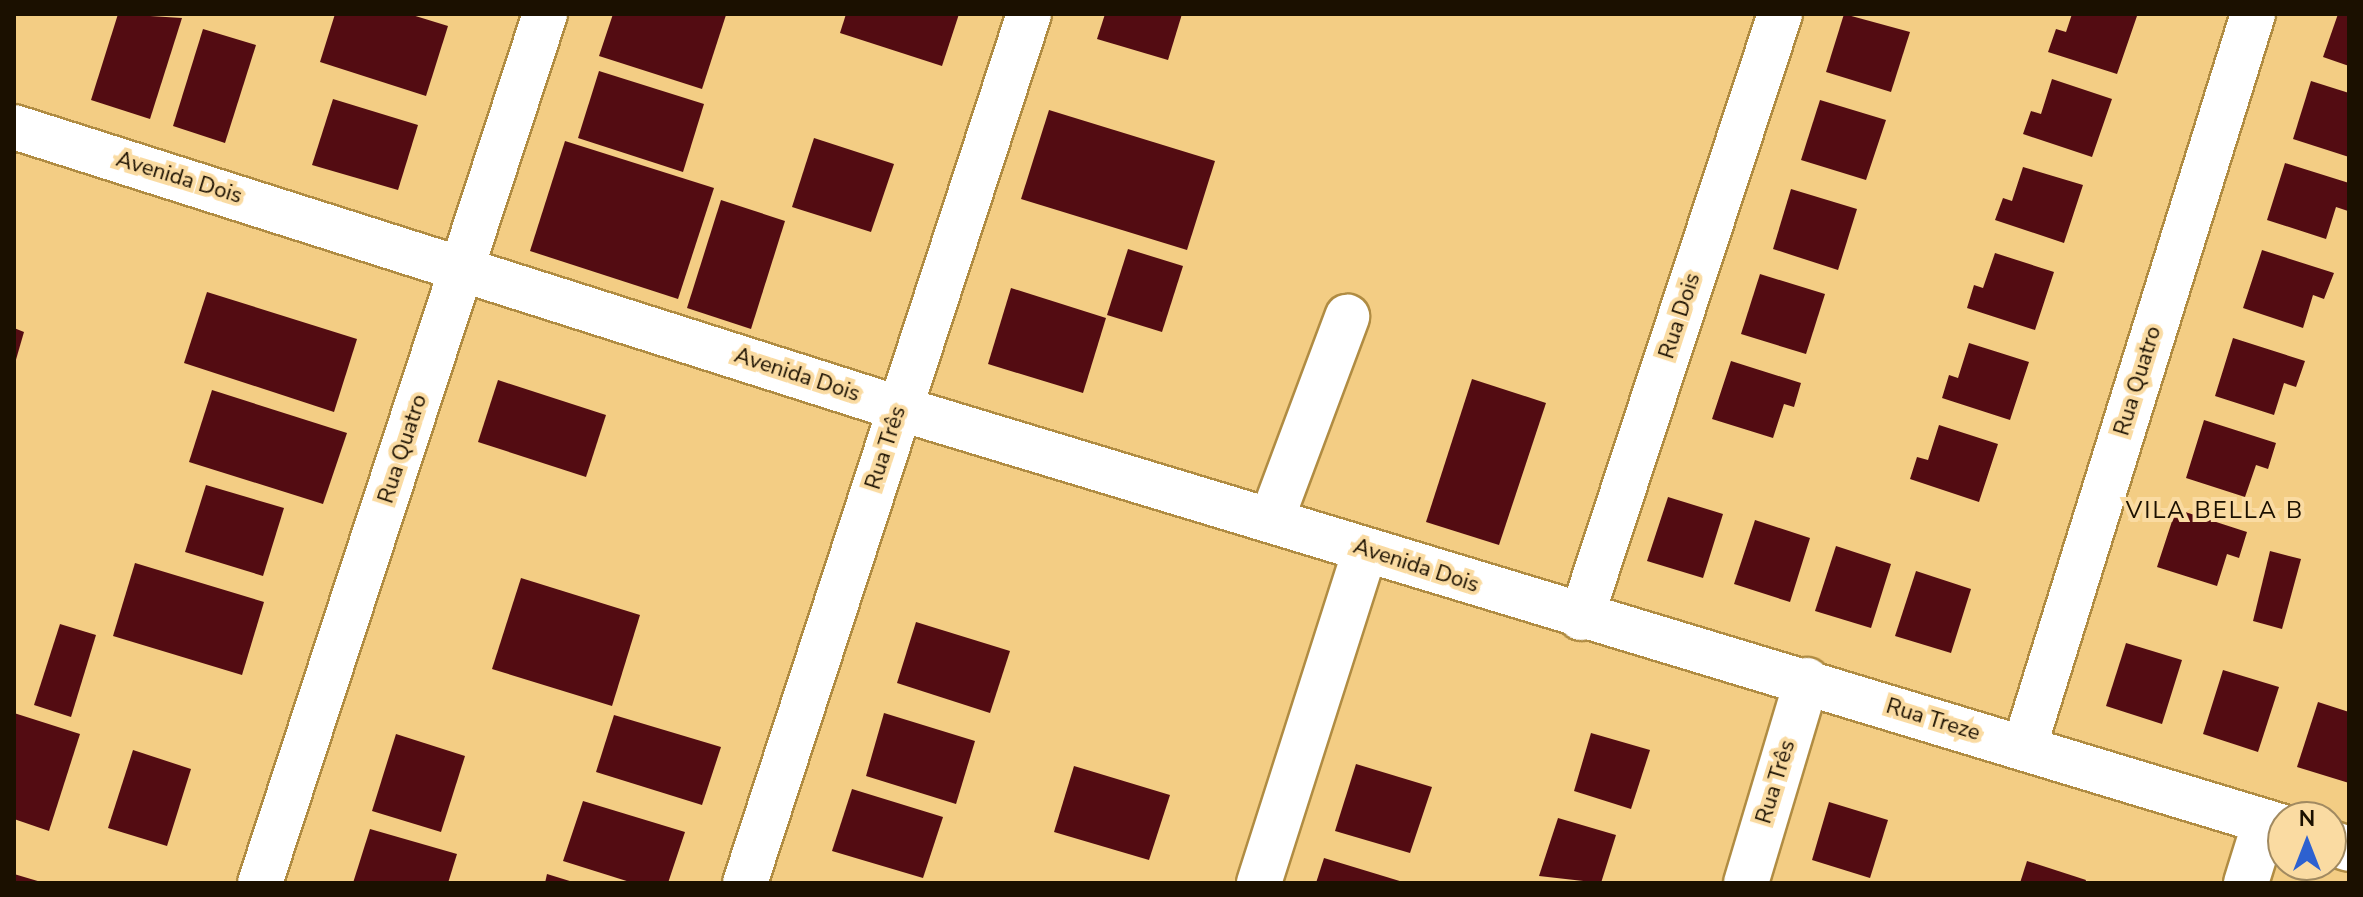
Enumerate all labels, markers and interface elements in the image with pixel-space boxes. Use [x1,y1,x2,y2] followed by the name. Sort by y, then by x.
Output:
[113,146,245,210] street label: Avenida Dois
[1654,270,1706,362] street label: Rua Dois
[2109,323,2167,439] street label: Rua Quatro
[731,342,863,408] street label: Avenida Dois
[373,391,433,507] street label: Rua Quatro
[860,403,912,493] street label: Rua Três
[2126,497,2304,525] district label: VILA BELLA B
[1350,533,1482,599] street label: Avenida Dois
[1883,693,1983,747] street label: Rua Treze
[1751,737,1801,827] street label: Rua Três
[2267,801,2347,881] north arrow
[2299,804,2315,834] text: N

